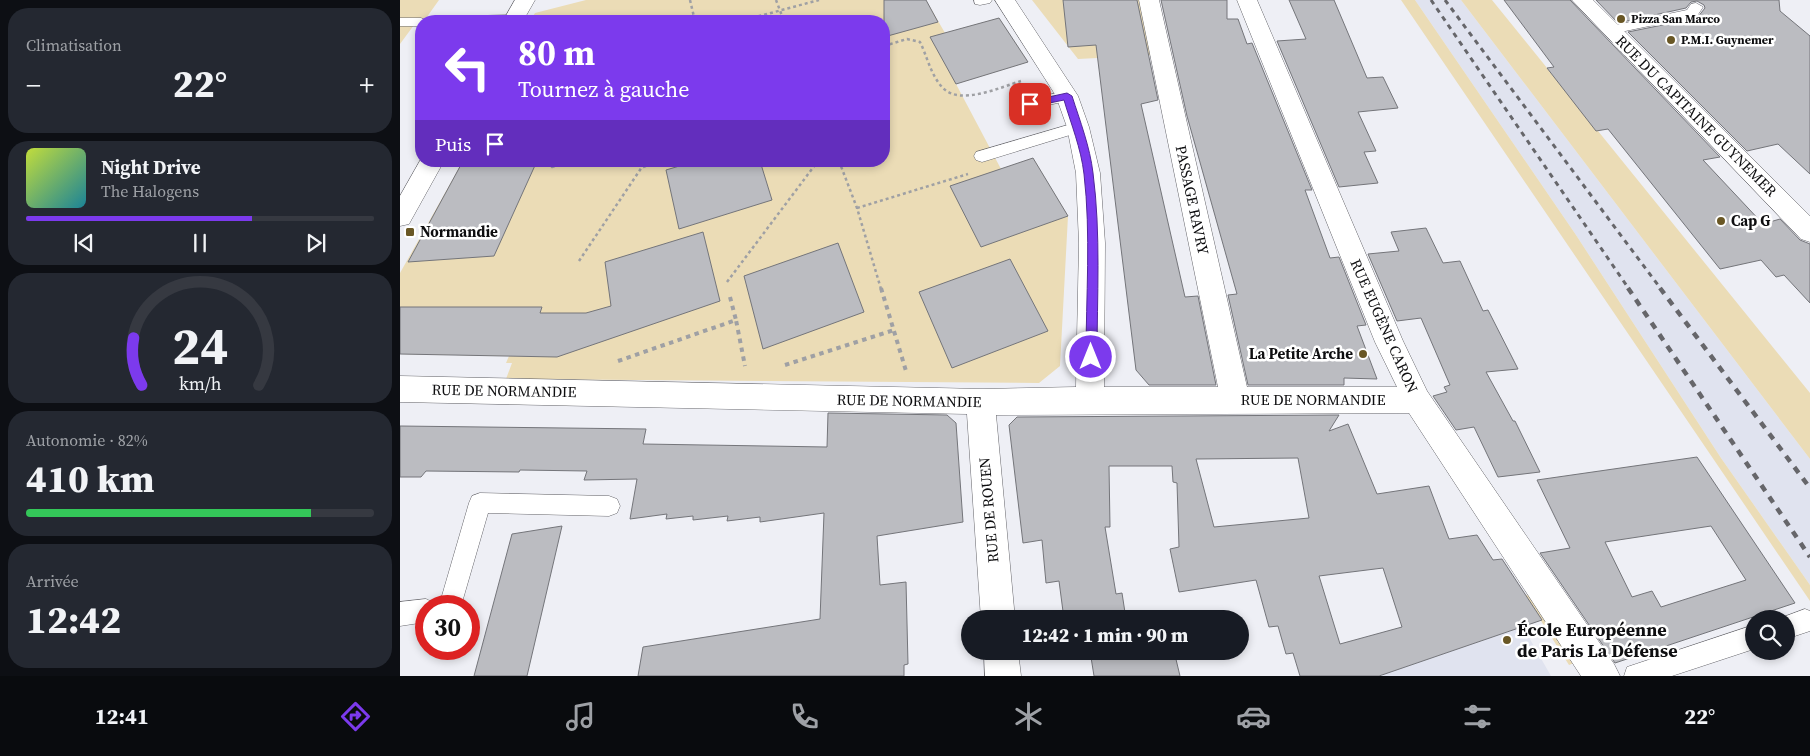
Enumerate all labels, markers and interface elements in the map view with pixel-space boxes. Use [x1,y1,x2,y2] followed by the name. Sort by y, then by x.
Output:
[1631,11,1720,27] place label: Pizza San Marco
[1615,13,1627,25] marker: Pizza San Marco
[518,29,595,77] text: 80 m
[1611,30,1782,201] street label: RUE DU CAPITAINE GUYNEMER
[1681,32,1774,48] place label: P.M.I. Guynemer
[26,34,122,56] text: Climatisation
[1665,34,1677,46] marker: P.M.I. Guynemer
[435,35,500,100] icon: left
[173,58,227,110] text: 22°
[26,66,41,104] text: −
[359,66,374,104] text: +
[518,74,689,104] text: Tournez à gauche
[1009,83,1051,125] pin
[1016,90,1044,118] icon: arrive
[481,130,509,158] icon: arrive
[435,131,471,157] text: Puis
[1171,143,1214,257] street label: PASSAGE RAVRY
[101,154,201,180] text: Night Drive
[101,180,199,202] text: The Halogens
[1731,210,1771,231] place label: Cap G
[1715,215,1727,227] marker: Cap G
[420,221,498,242] place label: Normandie
[404,226,416,238] marker: Normandie
[70,229,98,257] icon: previous
[186,229,214,257] icon: pause
[302,229,330,257] icon: next
[1346,256,1423,396] street label: RUE EUGÈNE CARON
[172,310,228,381] text: 24
[1064,330,1116,382] position arrow
[1249,343,1353,364] place label: La Petite Arche
[1357,348,1369,360] marker: La Petite Arche
[179,371,222,396] text: km/h
[431,379,577,402] street label: RUE DE NORMANDIE
[836,389,982,412] street label: RUE DE NORMANDIE
[1241,389,1385,410] street label: RUE DE NORMANDIE
[26,429,148,451] text: Autonomie · 82%
[26,453,154,505] text: 410 km
[973,457,1004,564] street label: RUE DE ROUEN
[26,570,79,592] text: Arrivée
[26,594,121,646] text: 12:42
[415,595,480,660] speed limit sign: 30
[1745,610,1795,660] map controls
[1745,610,1795,660] button: search
[1517,617,1678,663] place label: École Européenne de Paris La Défense
[1022,622,1188,648] text: 12:42 · 1 min · 90 m
[1501,634,1513,646] marker: École Européenne de Paris La Défense
[338,699,373,734] icon: directions
[563,699,598,734] icon: music
[787,699,822,734] icon: phone
[1011,699,1046,734] icon: climate
[1236,699,1271,734] icon: car
[1460,699,1495,734] icon: filters
[95,701,149,731] text: 12:41
[1684,701,1715,731] text: 22°

